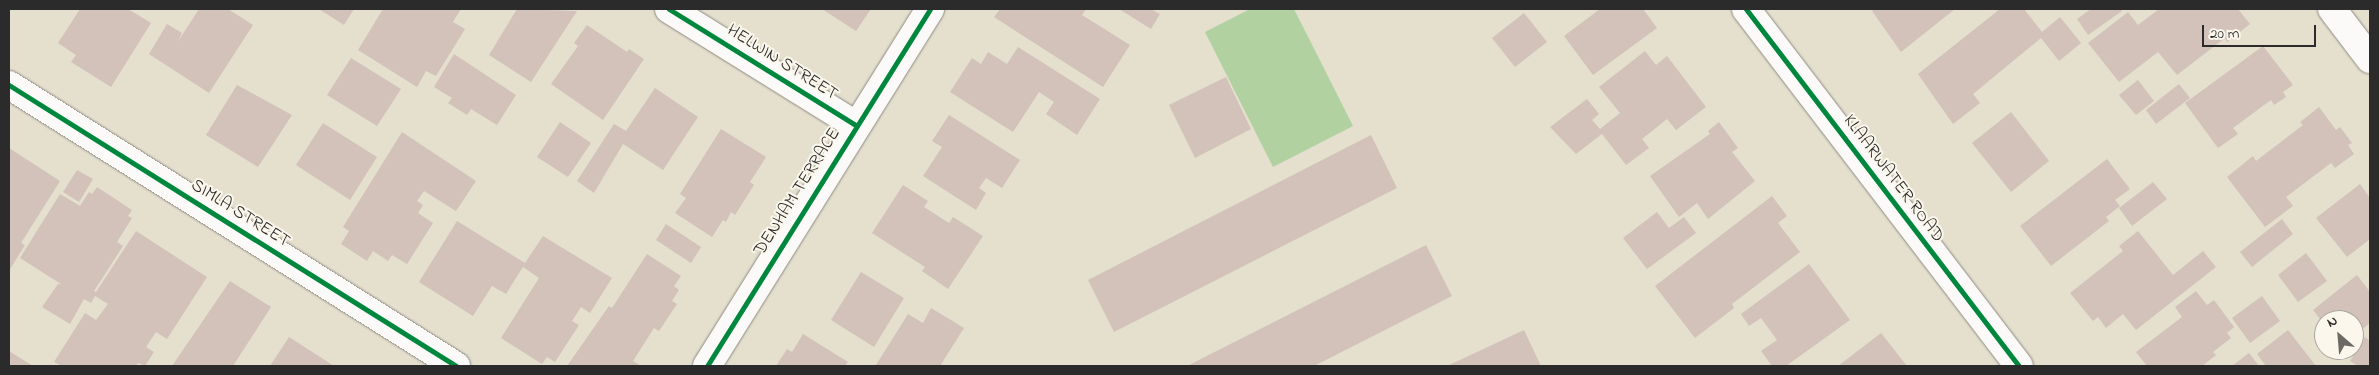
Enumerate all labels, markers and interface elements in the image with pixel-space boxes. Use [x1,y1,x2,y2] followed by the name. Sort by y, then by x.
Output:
[2204,15,2318,47] scale bar
[723,20,841,106] street label: HELWIN STREET
[2210,23,2239,45] text: 20 m
[1838,111,1948,247] street label: KLAARWATER ROAD
[750,124,846,260] street label: DENHAM TERRACE
[186,175,294,253] street label: SIMLA STREET
[2314,310,2364,360] north arrow
[2323,311,2341,334] text: N

